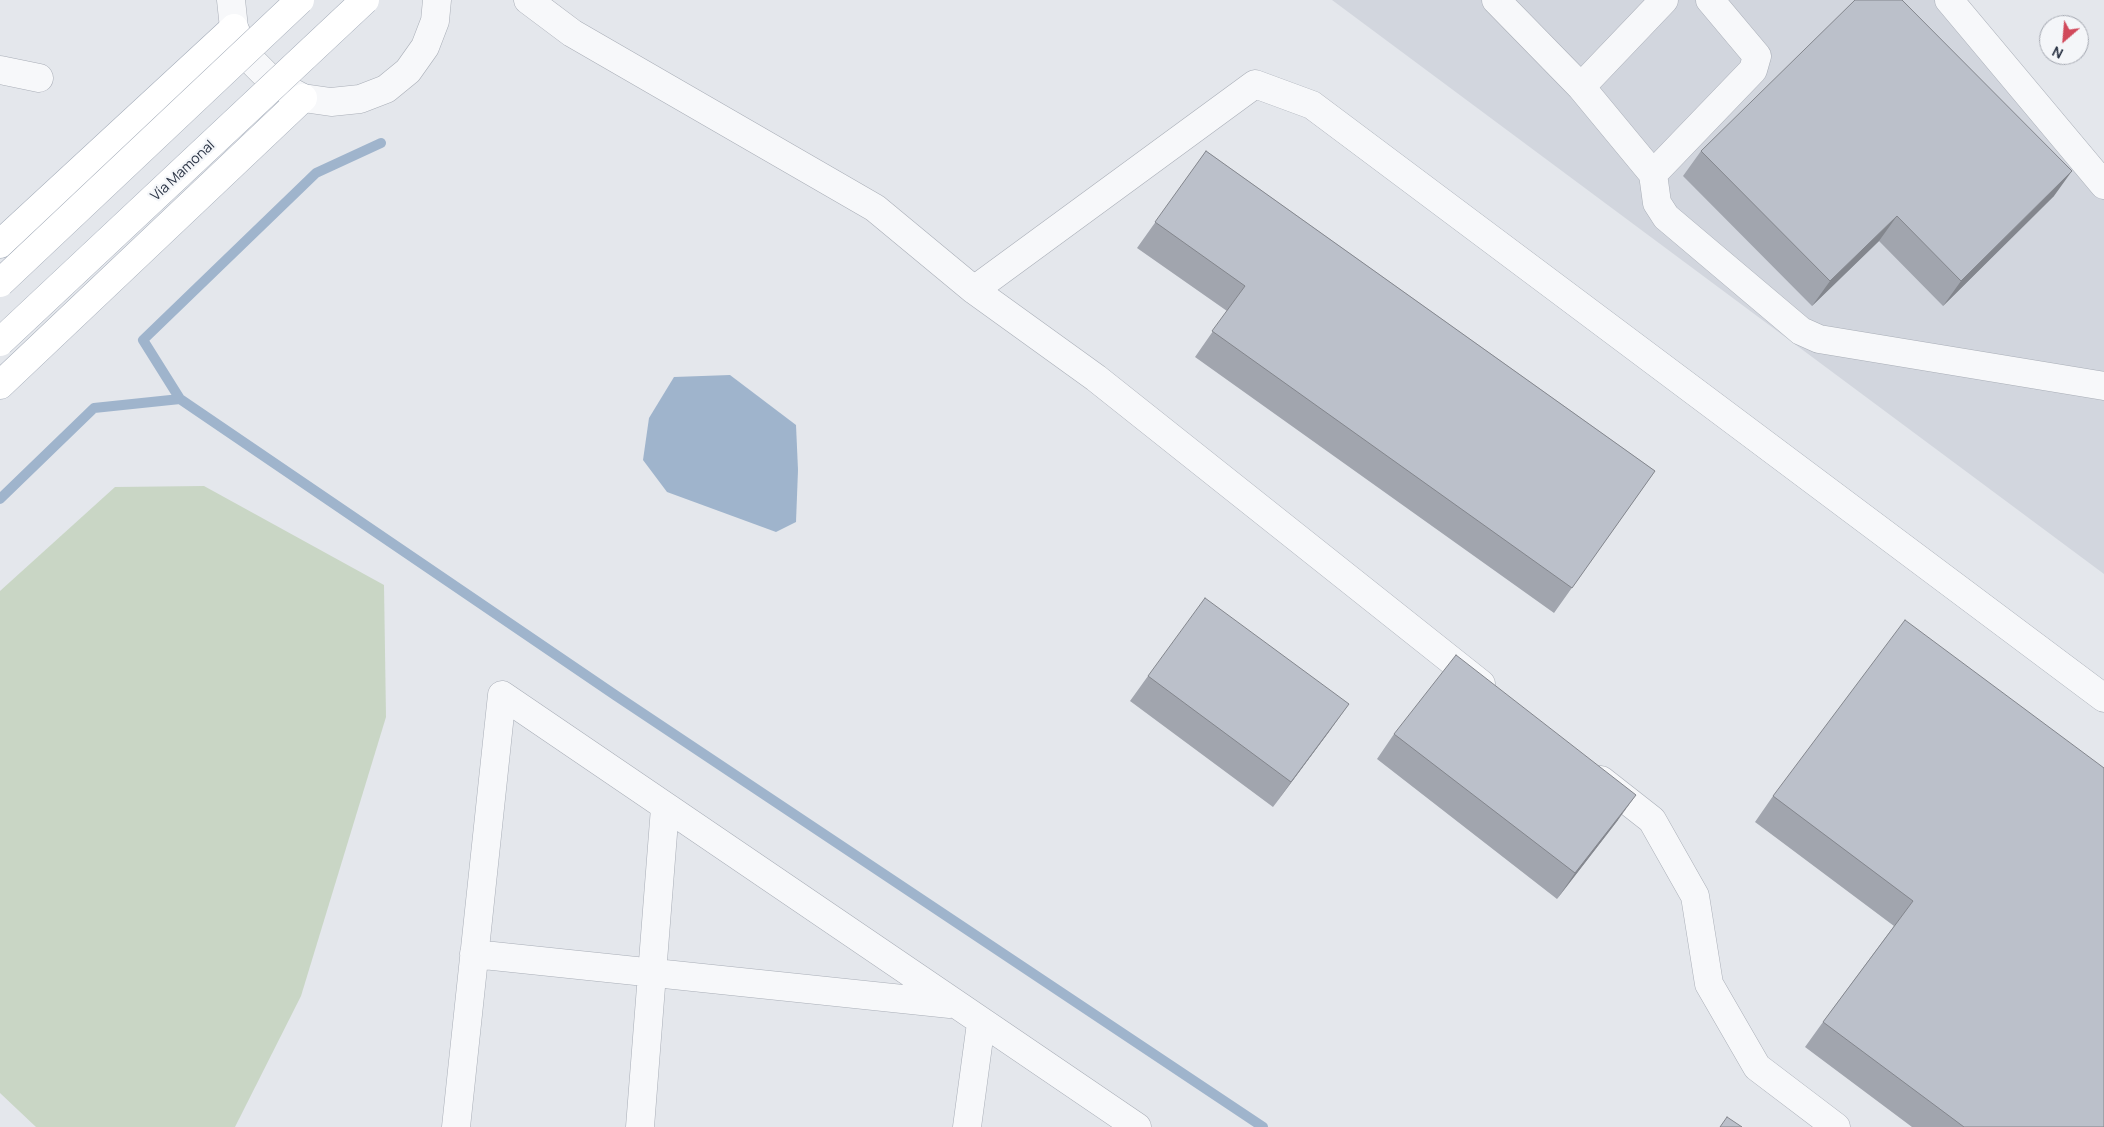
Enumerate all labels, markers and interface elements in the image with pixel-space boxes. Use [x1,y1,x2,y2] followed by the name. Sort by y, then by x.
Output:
[2039,15,2089,65] north arrow
[2049,42,2066,64] text: N
[148,137,218,205] street label: Vía Mamonal

